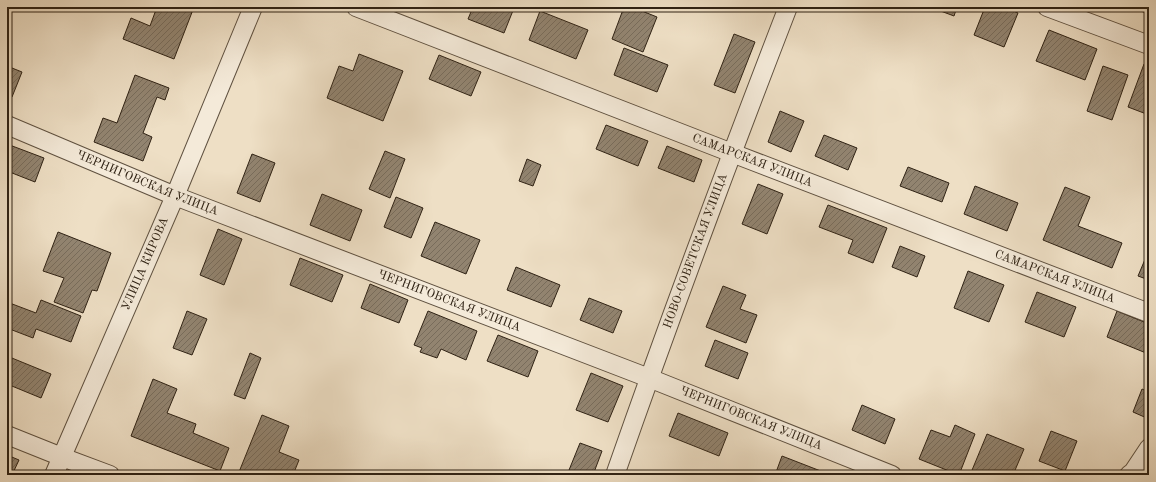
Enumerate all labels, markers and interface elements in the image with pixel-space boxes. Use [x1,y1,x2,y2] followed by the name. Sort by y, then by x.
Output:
[691,132,814,189] street label: САМАРСКАЯ УЛИЦА
[75,149,220,218] street label: ЧЕРНИГОВСКАЯ УЛИЦА
[662,172,730,330] street label: НОВО-СОВЕТСКАЯ УЛИЦА
[120,215,171,312] street label: УЛИЦА КИРОВА
[993,248,1116,305] street label: САМАРСКАЯ УЛИЦА
[376,268,522,334] street label: ЧЕРНИГОВСКАЯ УЛИЦА
[678,385,824,452] street label: ЧЕРНИГОВСКАЯ УЛИЦА

